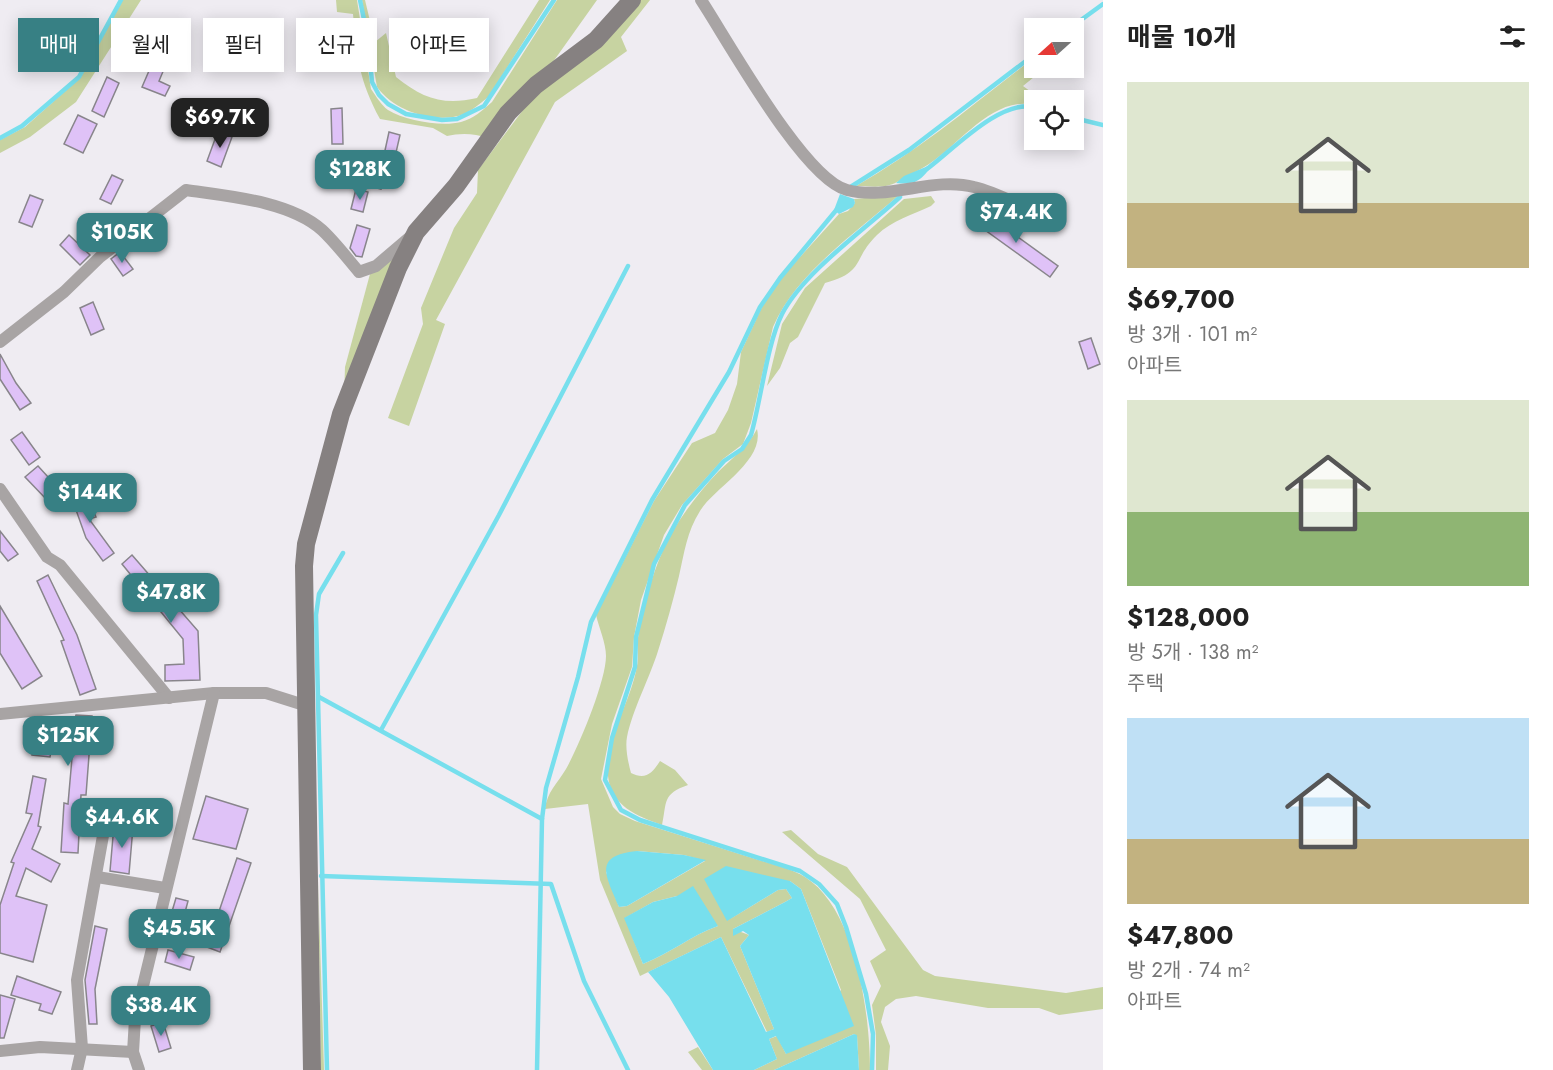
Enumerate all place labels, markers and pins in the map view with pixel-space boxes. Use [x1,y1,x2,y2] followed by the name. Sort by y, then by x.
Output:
[171,98,269,149] pin: $69.7K
[318,150,402,201] pin: $128K
[967,193,1065,244] pin: $74.4K
[80,213,164,264] pin: $105K
[48,473,132,524] pin: $144K
[122,573,220,624] pin: $47.8K
[26,716,110,767] pin: $125K
[73,798,171,849] pin: $44.6K
[130,909,228,960] pin: $45.5K
[112,986,210,1037] pin: $38.4K

